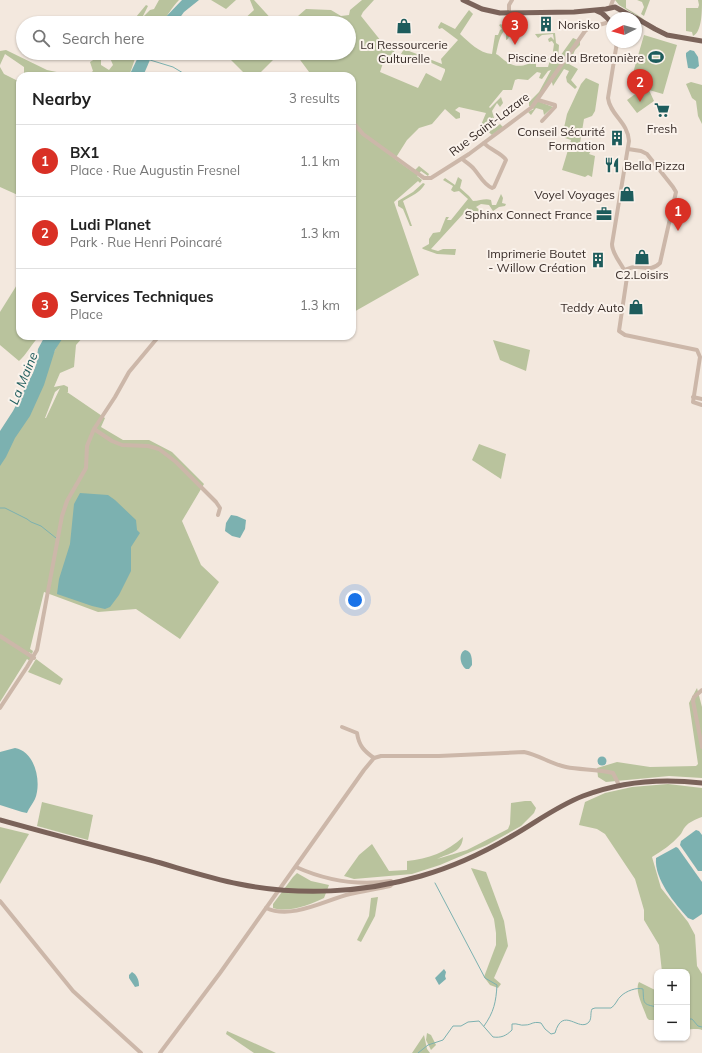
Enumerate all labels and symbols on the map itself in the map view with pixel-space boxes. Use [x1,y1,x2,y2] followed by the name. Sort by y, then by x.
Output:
[502,12,528,45] pin: 3
[606,12,642,48] north arrow
[537,15,555,33] building icon: Norisko
[395,17,413,35] shop icon: La Ressourcerie Culturelle
[558,17,600,32] place label: Norisko
[360,37,448,66] place label: La Ressourcerie Culturelle
[647,48,665,66] sports icon: Piscine de la Bretonnière
[508,50,644,65] place label: Piscine de la Bretonnière
[627,69,653,102] pin: 2
[446,89,532,159] street label: Rue Saint-Lazare
[653,101,671,119] supermarket icon: Fresh
[647,121,677,136] place label: Fresh
[517,124,605,153] place label: Conseil Sécurité Formation
[608,129,626,147] building icon: Conseil Sécurité Formation
[603,156,621,174] restaurant icon: Bella Pizza
[624,158,685,173] place label: Bella Pizza
[618,185,636,203] shop icon: Voyel Voyages
[534,187,615,202] place label: Voyel Voyages
[665,198,691,231] pin: 1
[595,205,613,223] office icon: Sphinx Connect France
[465,207,592,222] place label: Sphinx Connect France
[487,246,586,275] place label: Imprimerie Boutet - Willow Création
[633,248,651,266] shop icon: C2.Loisirs
[589,251,607,269] building icon: Imprimerie Boutet - Willow Création
[615,267,669,282] place label: C2.Loisirs
[627,298,645,316] shop icon: Teddy Auto
[561,300,624,315] place label: Teddy Auto
[5,349,41,407] water label: La Maine
[345,590,365,610] your location

